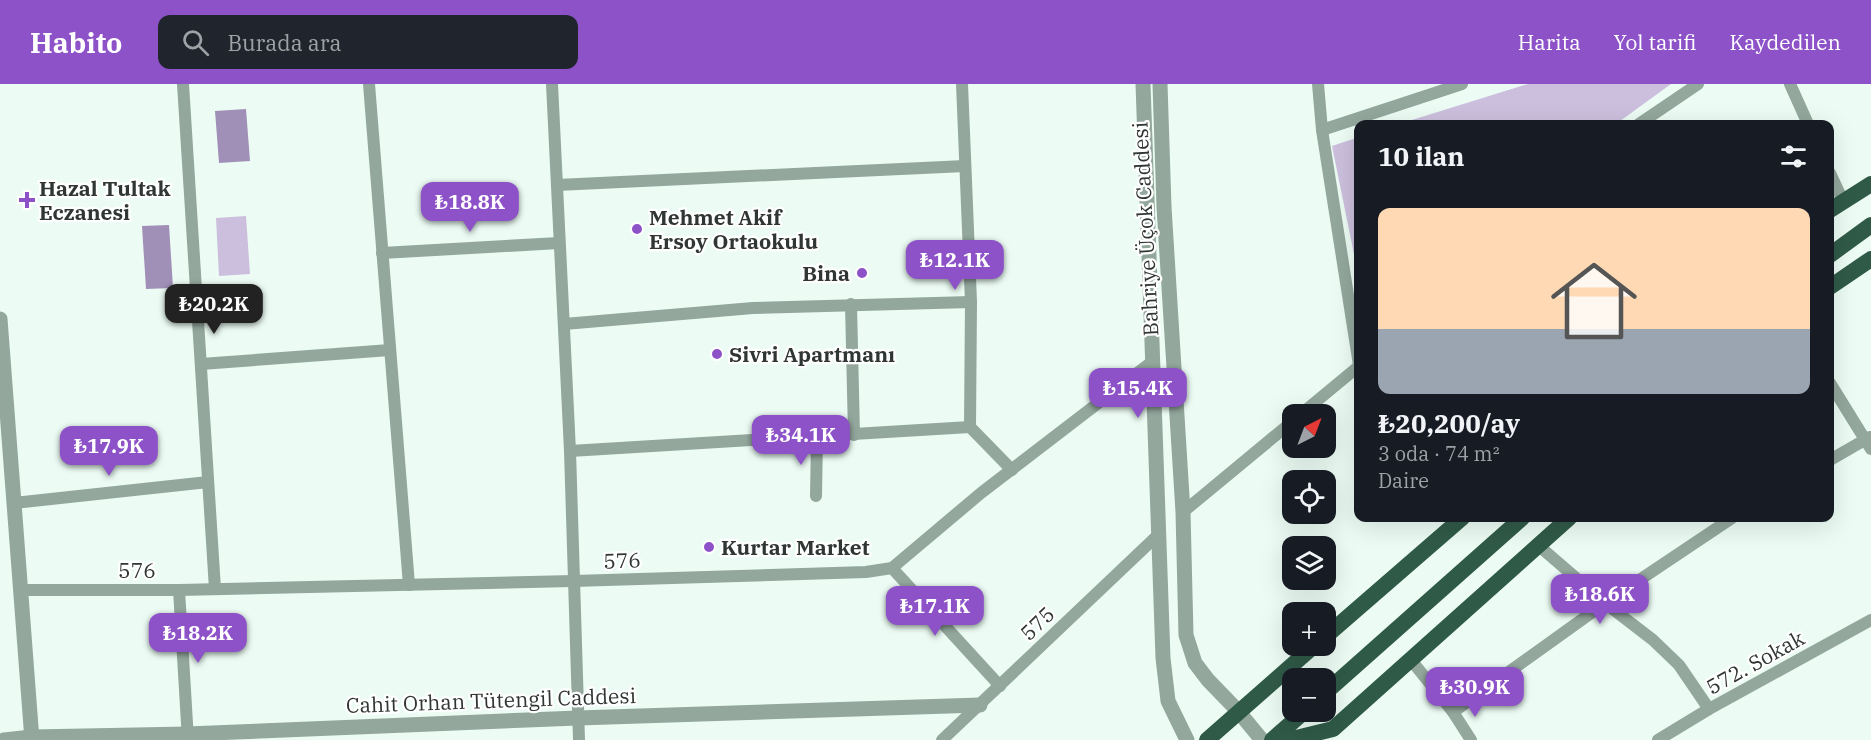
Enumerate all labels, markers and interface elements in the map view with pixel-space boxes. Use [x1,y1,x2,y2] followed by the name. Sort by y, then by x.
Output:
[158,15,578,69] search box
[30,24,122,61] text: Habito
[179,26,212,59] icon: search
[227,28,342,57] text: Burada ara
[1518,28,1581,56] text: Harita
[1614,28,1697,56] text: Yol tarifi
[1730,28,1841,56] text: Kaydedilen
[1125,121,1165,337] street label: Bahriye Üçok Caddesi
[1378,139,1464,173] text: 10 ilan
[1777,140,1810,173] icon: filters
[39,174,171,226] place label: Hazal Tultak Eczanesi
[421,182,519,233] pin: ₺18.8K
[435,188,505,215] text: ₺18.8K
[20,193,34,207] marker: Hazal Tultak Eczanesi
[649,203,819,255] place label: Mehmet Akif Ersoy Ortaokulu
[630,222,644,236] marker: Mehmet Akif Ersoy Ortaokulu
[906,240,1004,291] pin: ₺12.1K
[920,246,990,273] text: ₺12.1K
[1540,247,1648,355] icon: home
[802,259,850,287] place label: Bina
[855,266,869,280] marker: Bina
[165,284,263,335] pin: ₺20.2K
[179,290,249,317] text: ₺20.2K
[729,340,895,368] place label: Sivri Apartmanı
[710,347,724,361] marker: Sivri Apartmanı
[1089,368,1187,419] pin: ₺15.4K
[1103,374,1173,401] text: ₺15.4K
[1282,404,1336,458] north arrow
[1282,404,1336,722] map controls
[1378,406,1520,440] text: ₺20,200/ay
[752,415,850,466] pin: ₺34.1K
[766,421,836,448] text: ₺34.1K
[60,426,158,477] pin: ₺17.9K
[74,432,144,459] text: ₺17.9K
[1378,440,1500,467] text: 3 oda · 74 m²
[1378,467,1429,494] text: Daire
[1282,470,1336,524] button: locate
[721,533,870,561] place label: Kurtar Market
[1282,536,1336,590] button: layers
[702,540,716,554] marker: Kurtar Market
[603,545,641,575] street label: 576
[118,556,156,584] street label: 576
[1551,574,1649,625] pin: ₺18.6K
[1565,580,1635,607] text: ₺18.6K
[886,586,984,637] pin: ₺17.1K
[900,592,970,619] text: ₺17.1K
[1014,600,1060,646] street label: 575
[1282,602,1336,656] button: +
[149,613,247,664] pin: ₺18.2K
[163,619,233,646] text: ₺18.2K
[1701,623,1810,701] street label: 572. Sokak
[1426,667,1524,718] pin: ₺30.9K
[1282,668,1336,722] button: −
[1440,673,1510,700] text: ₺30.9K
[345,681,637,719] street label: Cahit Orhan Tütengil Caddesi

